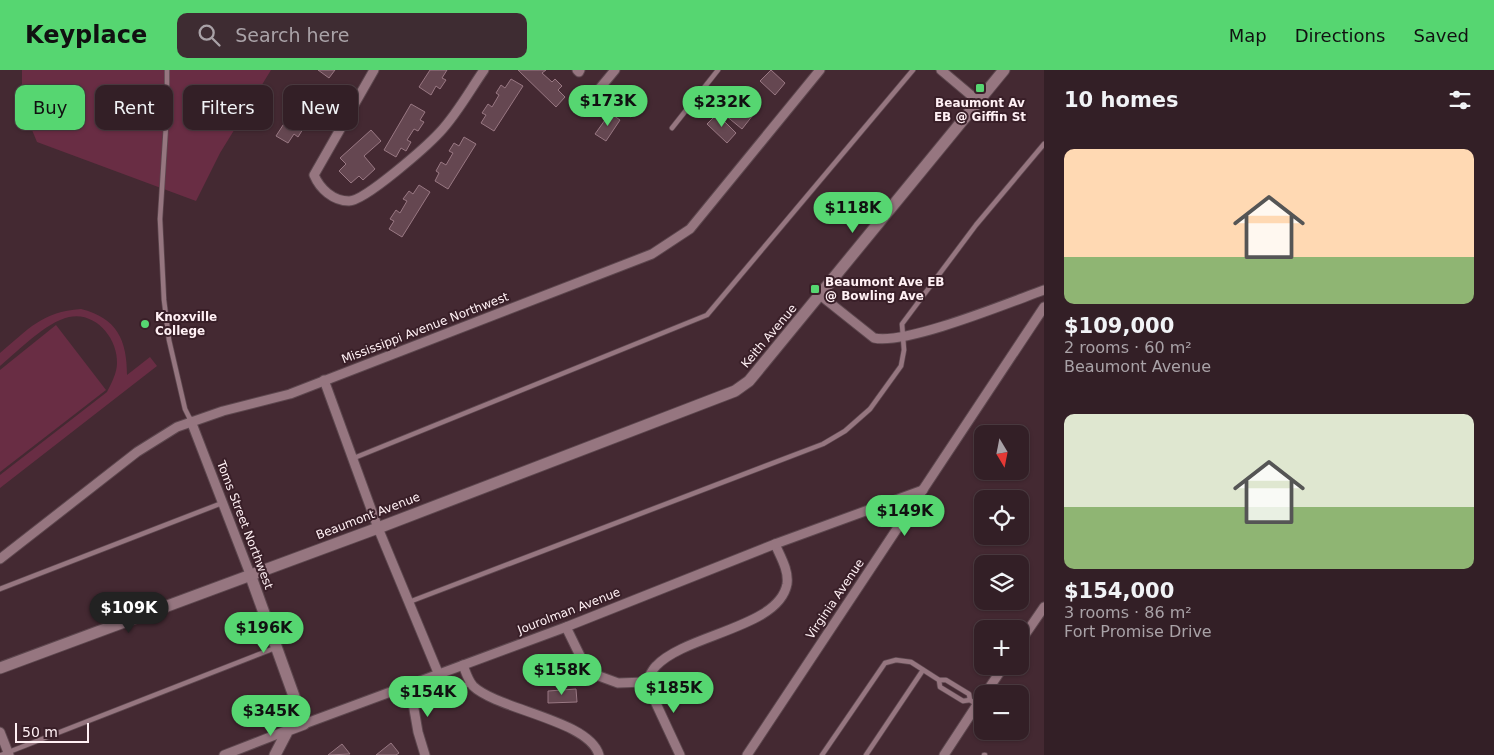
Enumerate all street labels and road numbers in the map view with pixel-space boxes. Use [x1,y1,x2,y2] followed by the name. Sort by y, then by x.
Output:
[339,289,511,366] street label: Mississippi Avenue Northwest
[738,301,800,371] street label: Keith Avenue
[214,458,276,591] street label: Toms Street Northwest
[314,490,422,542] street label: Beaumont Avenue
[803,556,867,642] street label: Virginia Avenue
[515,585,622,637] street label: Jourolman Avenue

